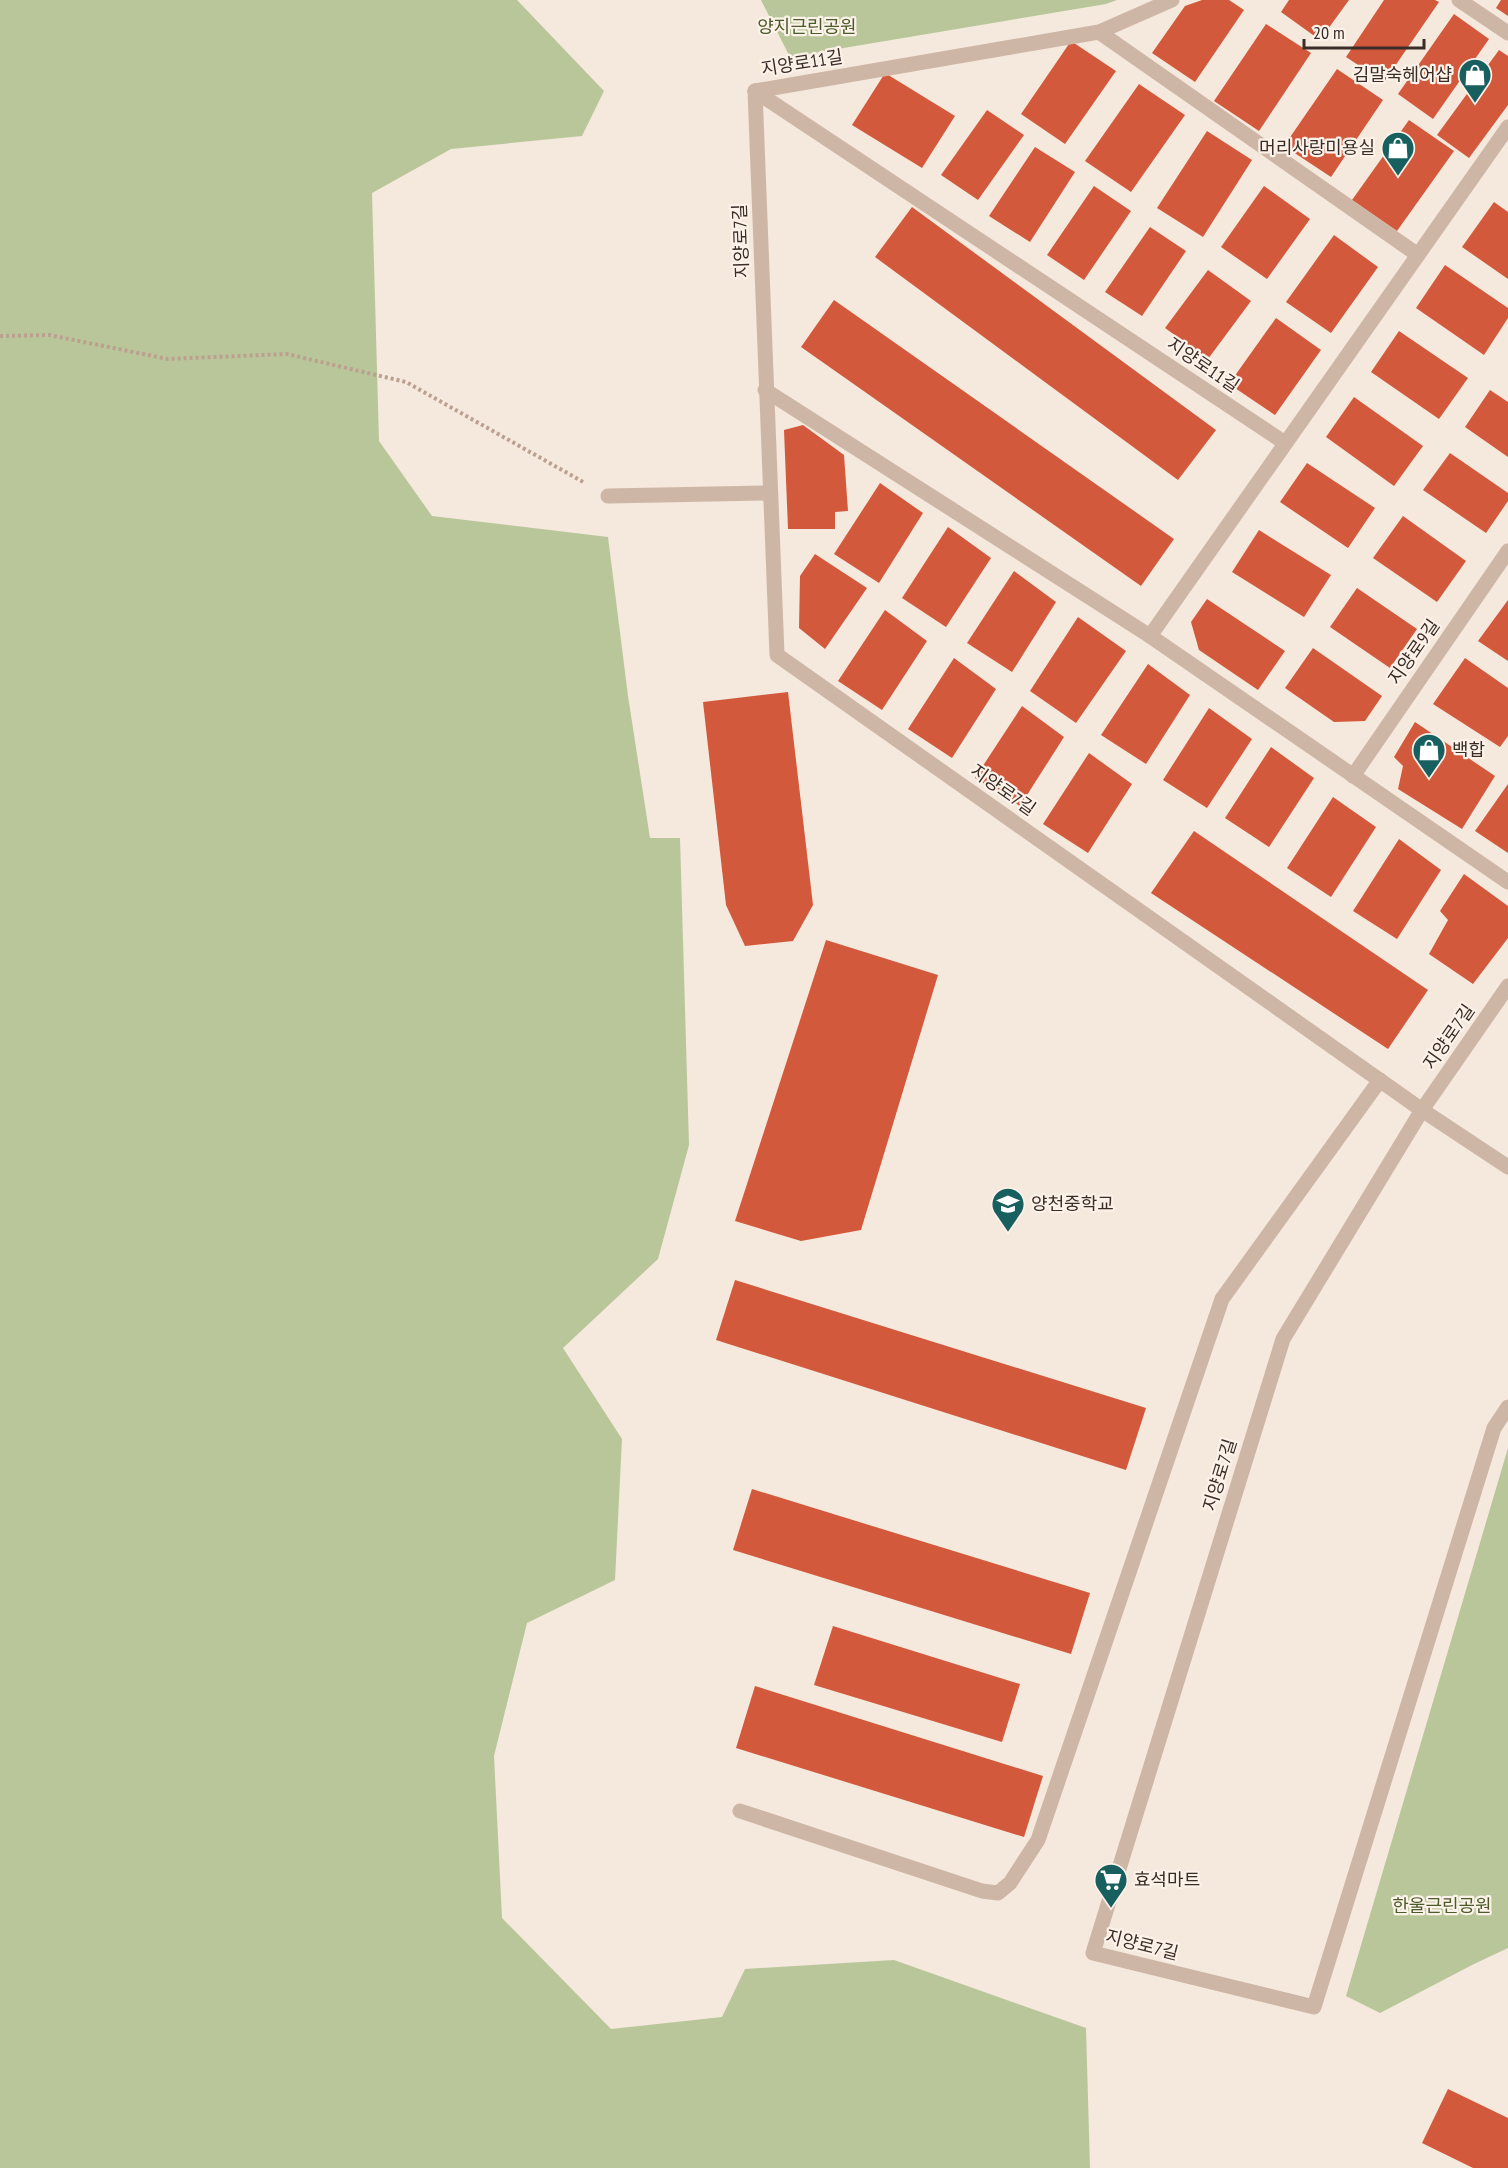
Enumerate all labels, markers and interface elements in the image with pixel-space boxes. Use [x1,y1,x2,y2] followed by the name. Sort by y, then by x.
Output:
[1304,12,1424,50] scale bar
[757,15,857,38] park label: 양지근린공원
[1313,21,1345,44] text: 20 m
[759,45,844,80] street label: 지양로11길
[1457,57,1493,104] shop icon: 김말숙헤어샵
[1353,63,1452,86] place label: 김말숙헤어샵
[1380,130,1416,177] shop icon: 머리사랑미용실
[1259,136,1375,159] place label: 머리사랑미용실
[728,203,753,279] street label: 지양로7길
[1163,332,1244,397] street label: 지양로11길
[1383,615,1444,689] street label: 지양로9길
[1411,732,1447,779] shop icon: 백합
[1452,738,1485,761] place label: 백합
[966,759,1040,820] street label: 지양로7길
[1418,1000,1479,1074] street label: 지양로7길
[990,1186,1026,1233] school or university icon: 양천중학교
[1031,1192,1114,1215] place label: 양천중학교
[1198,1436,1241,1514] street label: 지양로7길
[1093,1862,1129,1909] supermarket icon: 효석마트
[1134,1868,1200,1891] place label: 효석마트
[1392,1894,1492,1917] park label: 한울근린공원
[1103,1924,1181,1965] street label: 지양로7길

